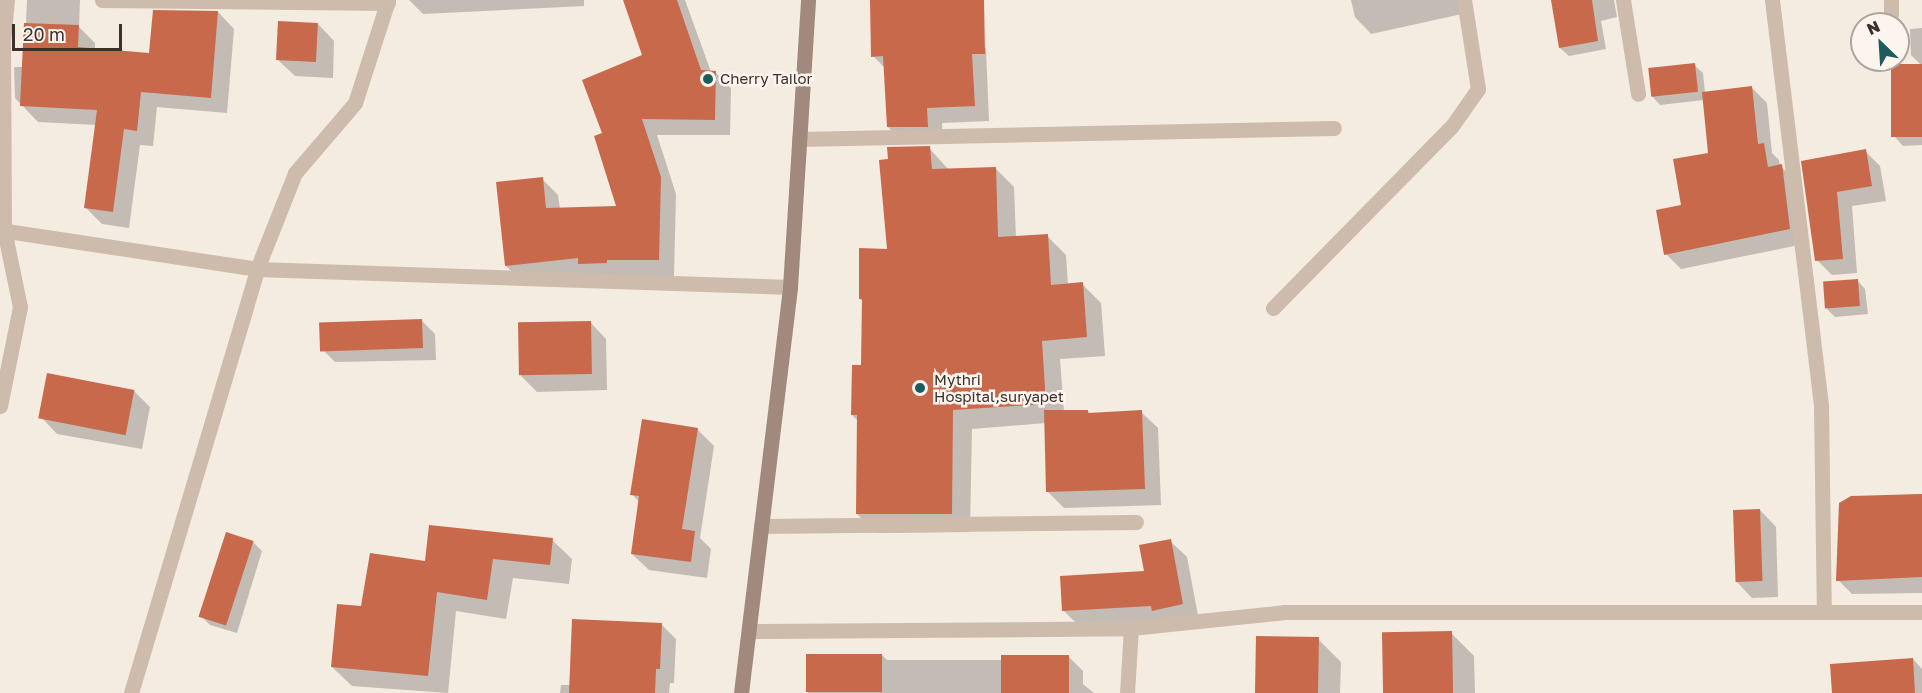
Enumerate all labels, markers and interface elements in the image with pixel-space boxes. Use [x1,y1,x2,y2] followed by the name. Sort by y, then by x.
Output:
[15,12,124,50] scale bar
[1850,12,1910,72] north arrow
[1863,16,1883,39] text: N
[23,23,65,45] text: 20 m
[720,70,812,88] place label: Cherry Tailor
[701,72,715,86] marker: Cherry Tailor
[934,370,1064,405] place label: Mythri Hospital,suryapet
[911,379,929,397] marker: Mythri Hospital,suryapet

